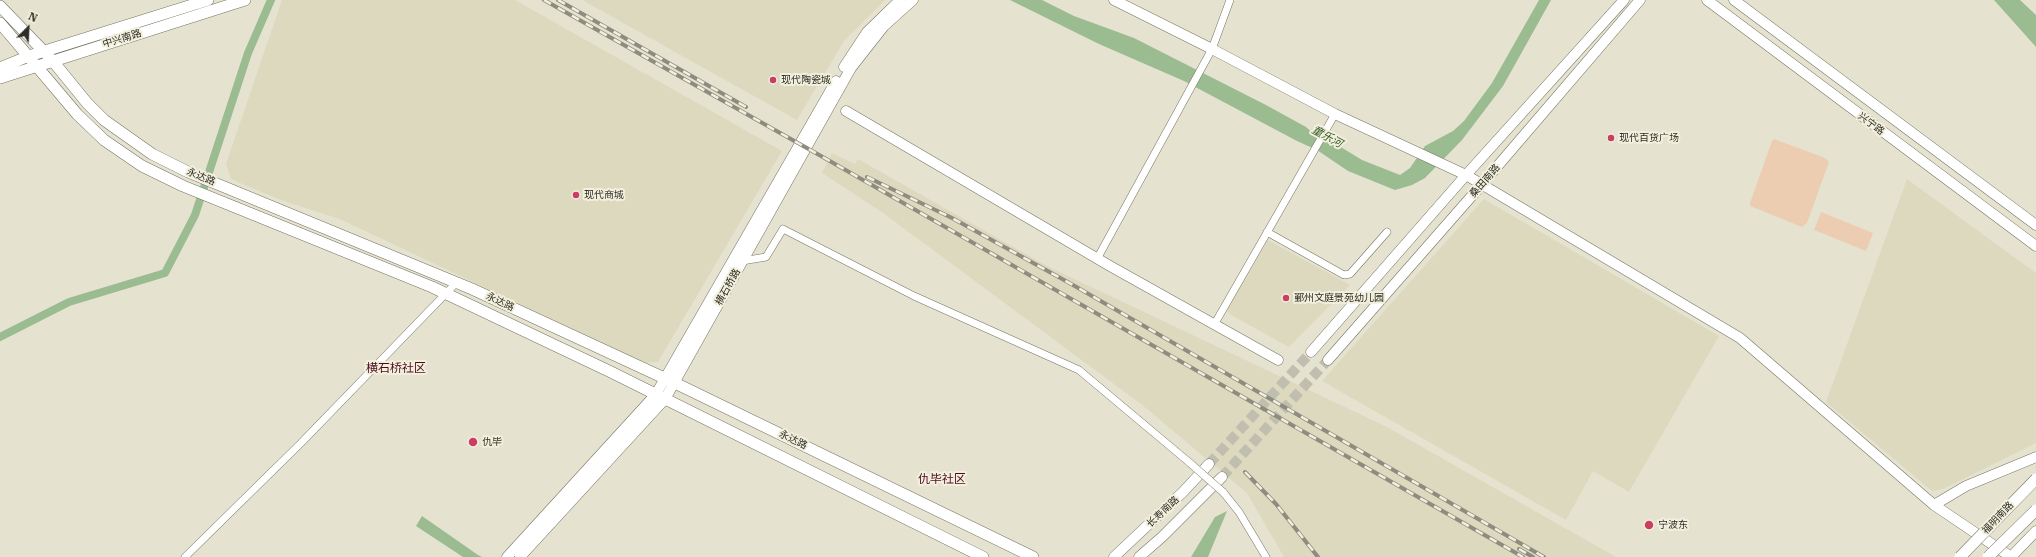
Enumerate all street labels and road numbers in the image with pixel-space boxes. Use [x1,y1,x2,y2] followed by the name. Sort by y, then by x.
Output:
[101,27,143,51] street label: 中兴南路
[1855,110,1887,138] street label: 兴宁路
[1467,162,1503,200] street label: 桑田南路
[185,166,217,188] street label: 永达路
[713,267,743,307] street label: 横石桥路
[484,290,516,314] street label: 永达路
[777,428,809,452] street label: 永达路
[1144,494,1182,530] street label: 长寿南路
[1980,499,2016,537] street label: 福明南路

